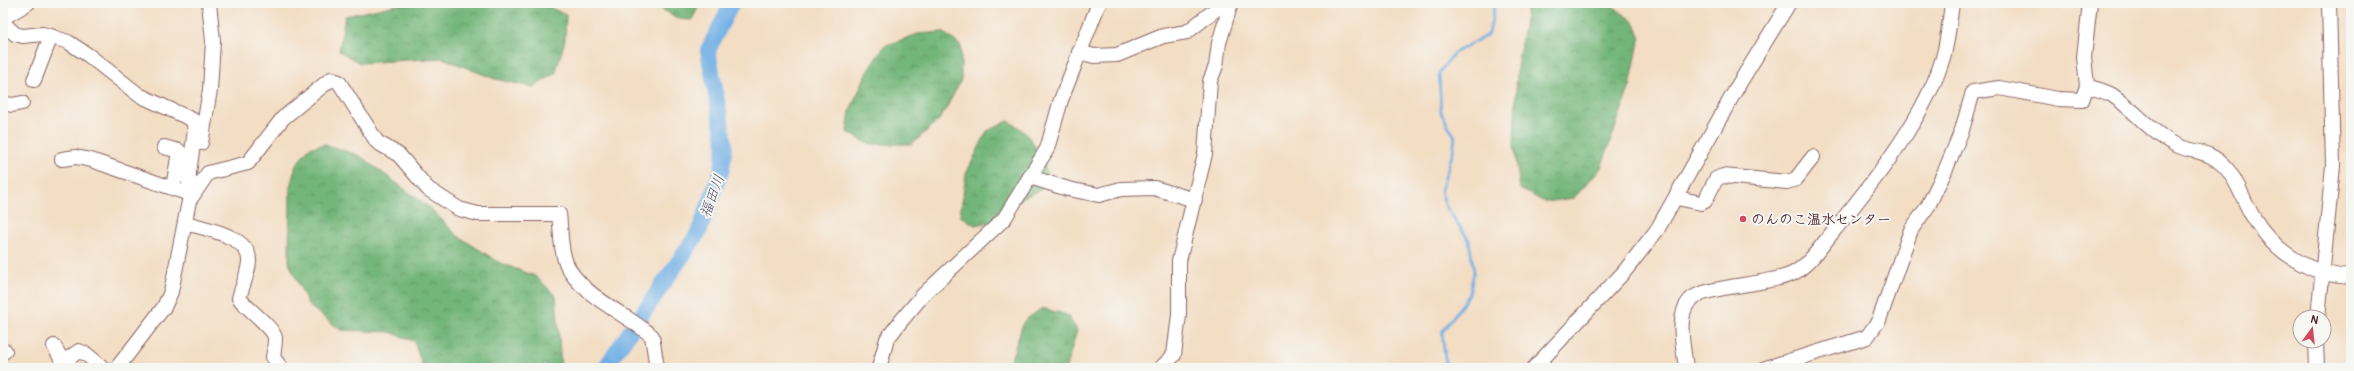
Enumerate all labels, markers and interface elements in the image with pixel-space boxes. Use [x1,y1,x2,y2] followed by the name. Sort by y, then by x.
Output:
[696,172,729,221] water label: 福田川
[1751,211,1891,228] place label: のんのこ温水センター
[1738,214,1748,224] marker: のんのこ温水センター
[2292,309,2332,349] north arrow
[2309,313,2320,327] text: N

